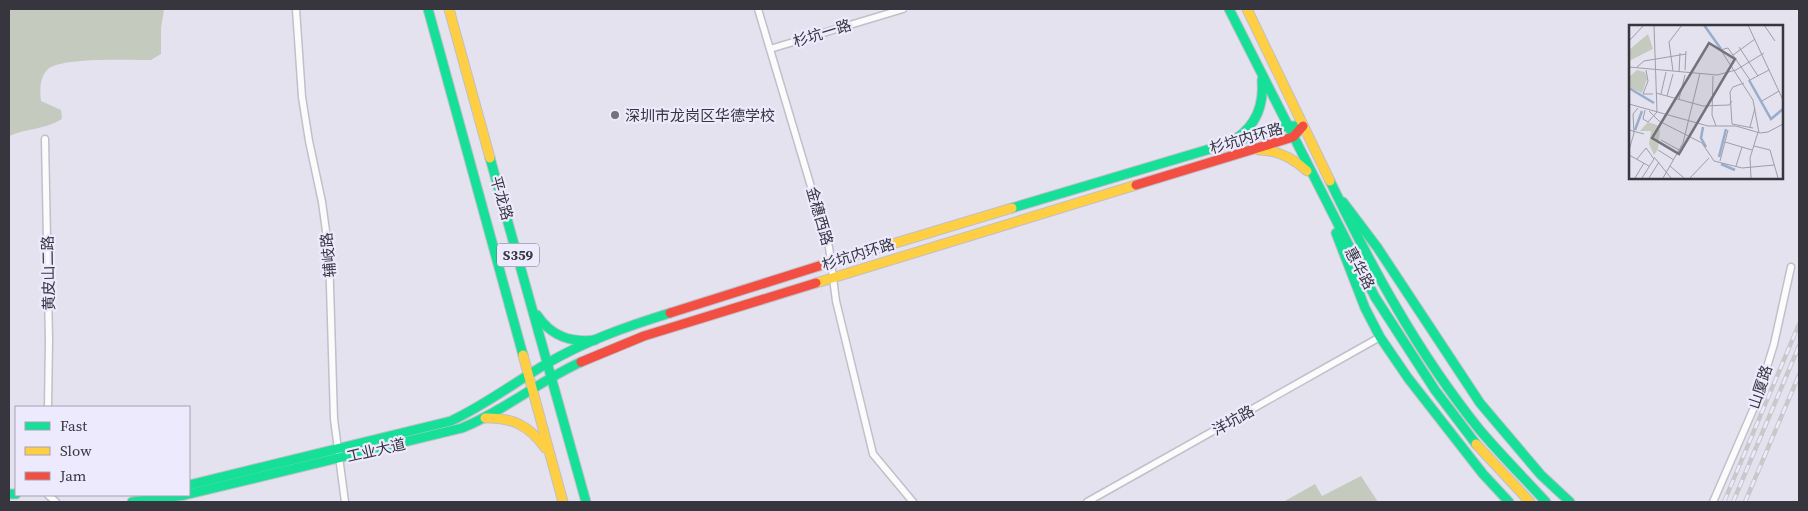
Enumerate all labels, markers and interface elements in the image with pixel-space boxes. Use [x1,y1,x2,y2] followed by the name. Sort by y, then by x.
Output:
[790,14,854,52] street label: 杉坑一路
[1629,25,1783,179] inset map
[625,105,775,126] place label: 深圳市龙岗区华德学校
[609,109,621,121] marker: 深圳市龙岗区华德学校
[1207,118,1285,158] street label: 杉坑内环路
[486,173,518,223] street label: 平龙路
[802,184,838,248] street label: 金穗西路
[316,232,340,278] street label: 辅岐路
[819,233,897,275] street label: 杉坑内环路
[37,235,59,311] street label: 黄皮山二路
[1340,243,1380,293] street label: 惠华路
[497,244,539,266] road number: S359
[1743,362,1777,412] street label: 山厦路
[1208,400,1258,440] street label: 洋坑路
[15,406,190,496] legend
[60,415,87,436] text: Fast
[344,433,408,467] street label: 工业大道
[60,440,92,461] text: Slow
[59,465,87,486] text: Jam

